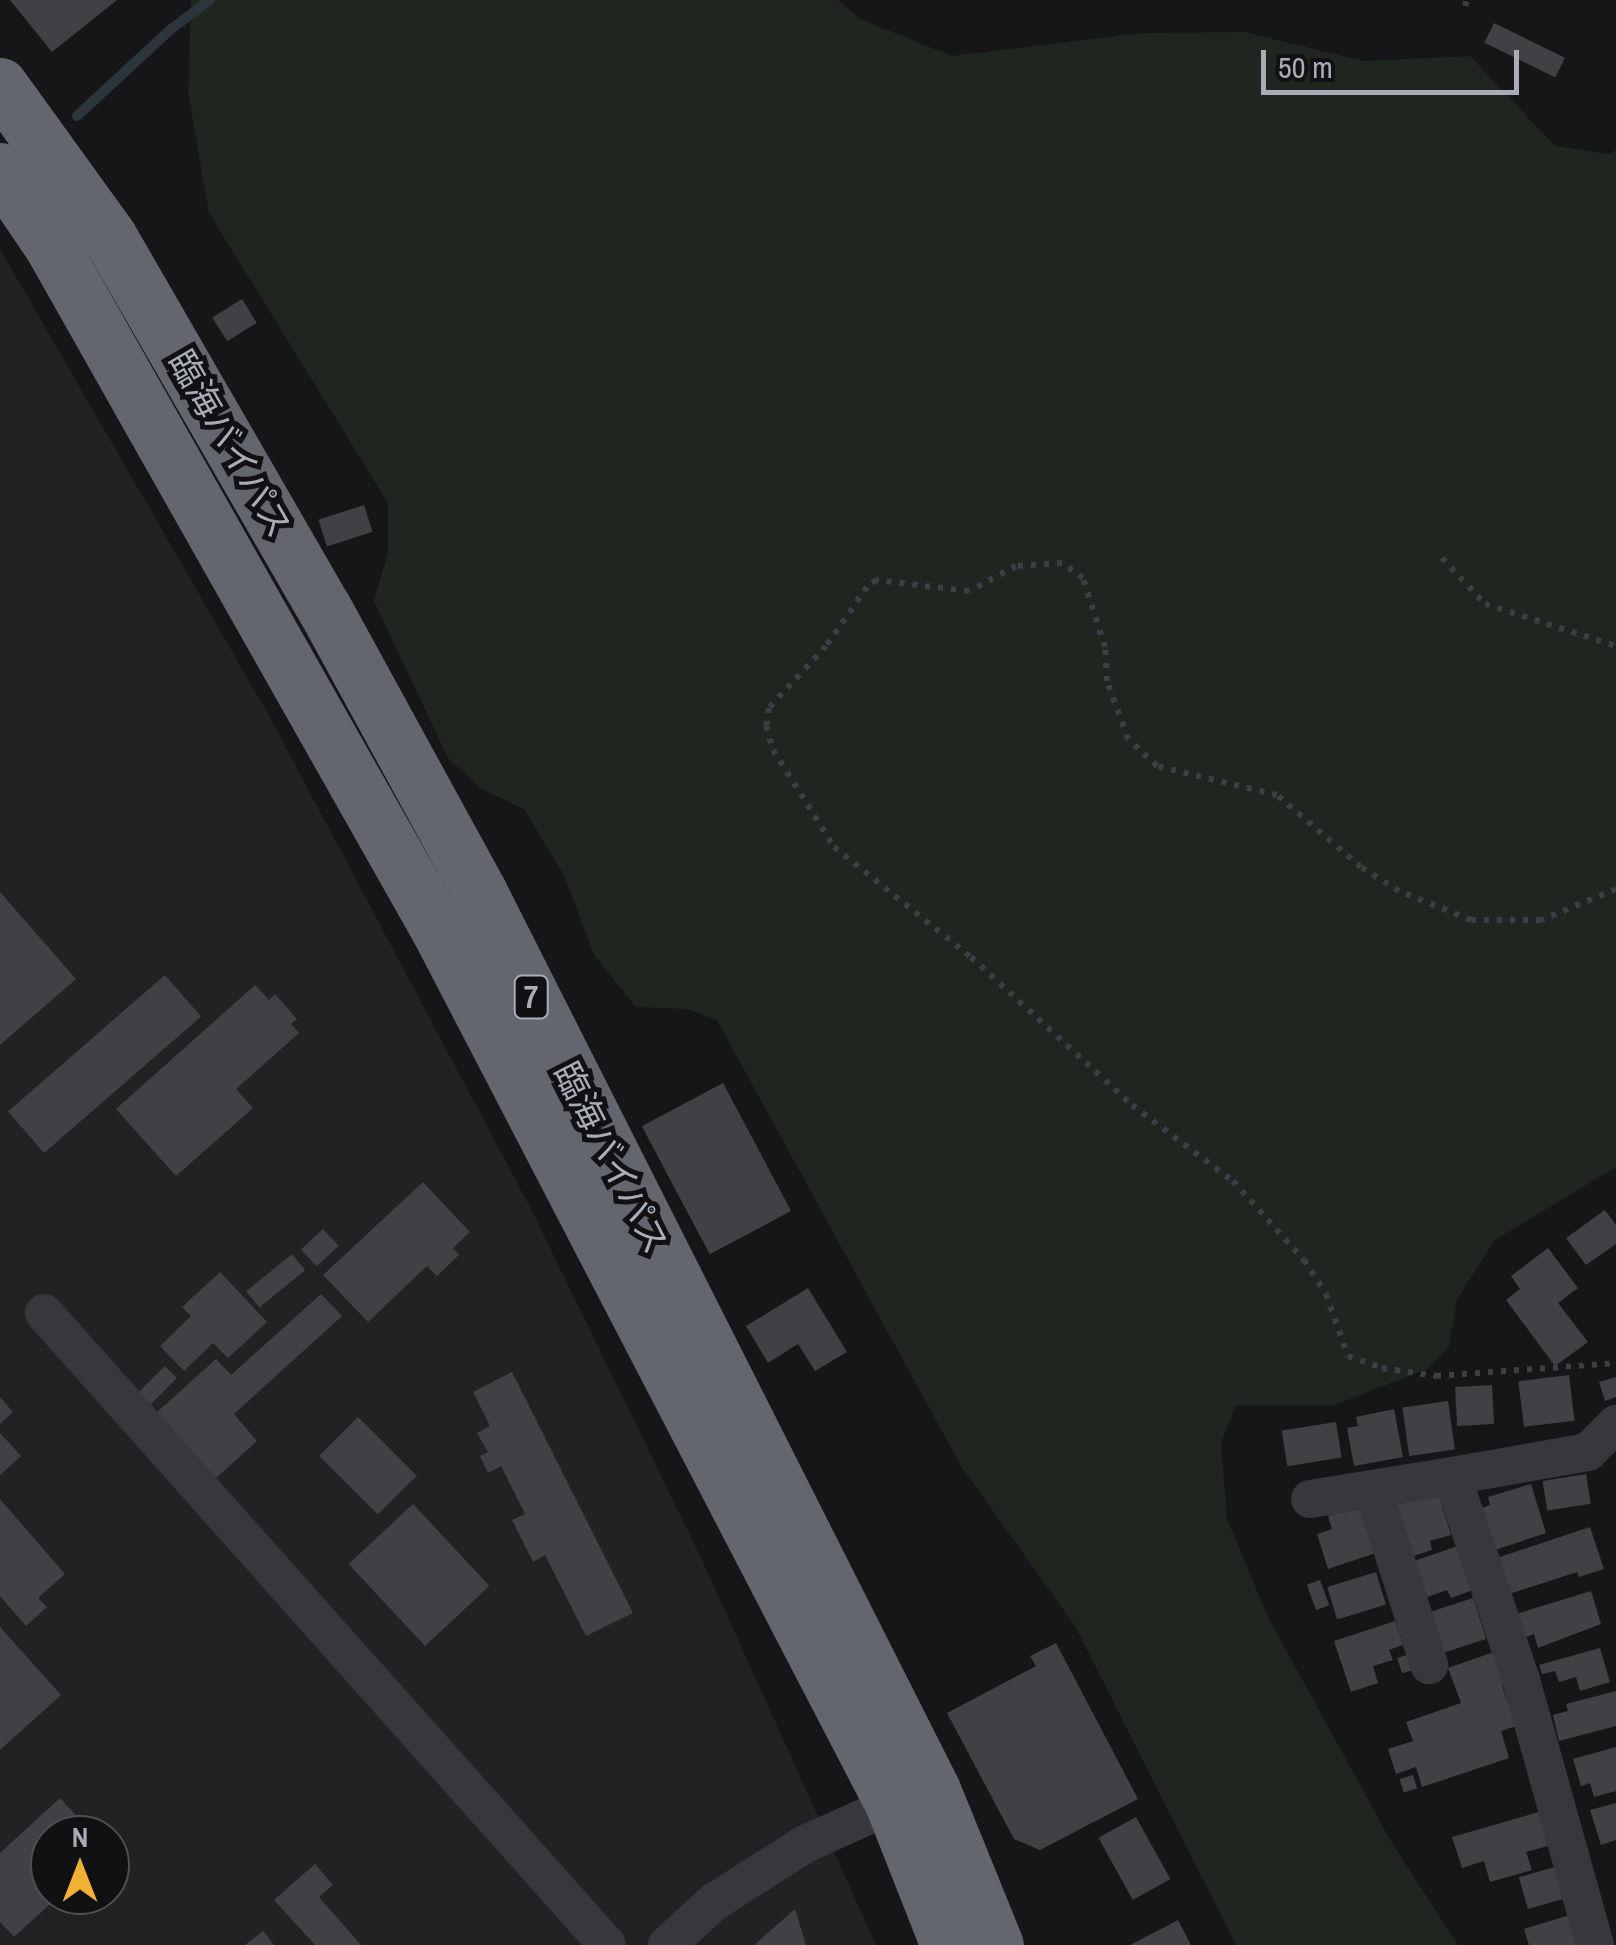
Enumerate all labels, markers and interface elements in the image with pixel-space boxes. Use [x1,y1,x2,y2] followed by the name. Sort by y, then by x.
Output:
[1266,30,1524,92] scale bar
[1278,47,1333,87] text: 50 m
[159,343,301,545] street label: 臨海バイパス
[514,970,548,1024] road number: 7
[545,1055,677,1261] street label: 臨海バイパス
[30,1815,130,1915] north arrow
[72,1818,88,1856] text: N

